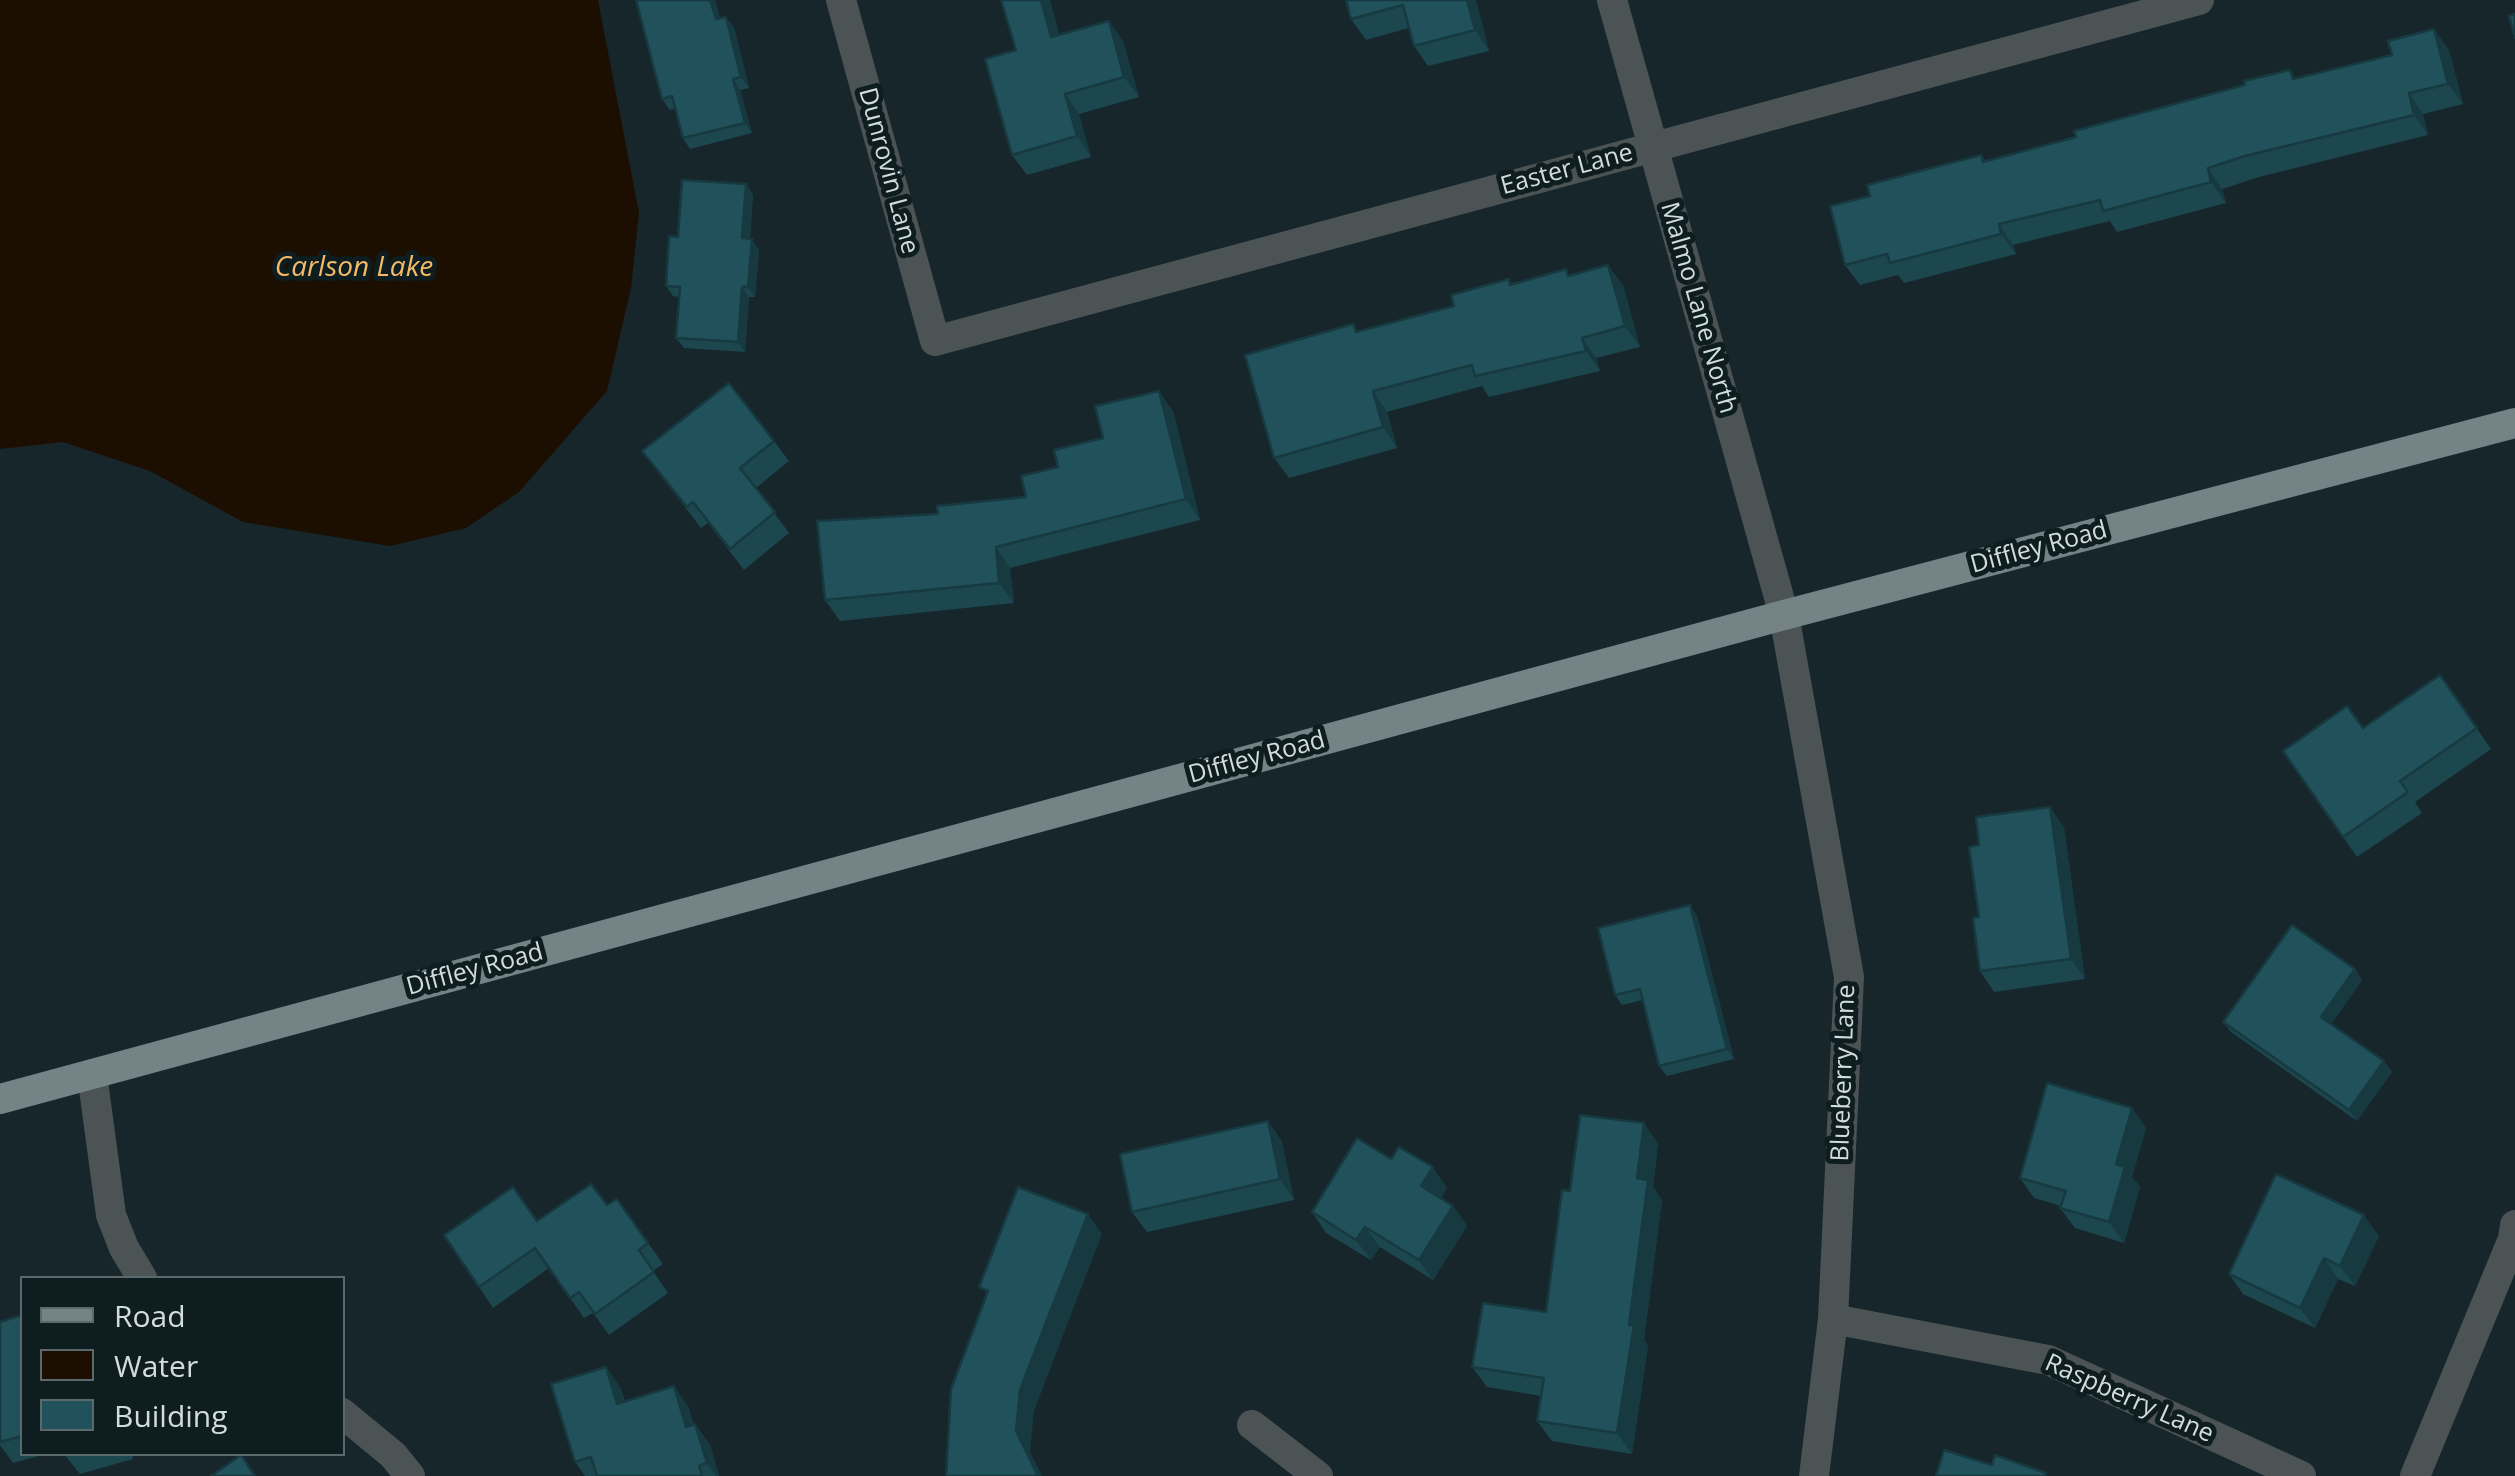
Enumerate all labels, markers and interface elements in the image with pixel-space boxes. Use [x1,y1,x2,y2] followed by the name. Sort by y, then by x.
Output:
[851,85,925,257] street label: Dunrovin Lane
[1498,138,1636,202] street label: Easter Lane
[1653,199,1743,417] street label: Malmo Lane North
[275,251,433,285] water label: Carlson Lake
[1967,515,2111,581] street label: Diffley Road
[1185,725,1329,791] street label: Diffley Road
[403,937,547,1003] street label: Diffley Road
[1826,984,1862,1162] street label: Blueberry Lane
[20,1276,345,1456] legend
[114,1295,186,1336] text: Road
[114,1345,198,1386] text: Water
[2040,1348,2218,1450] street label: Raspberry Lane
[114,1395,228,1436] text: Building

